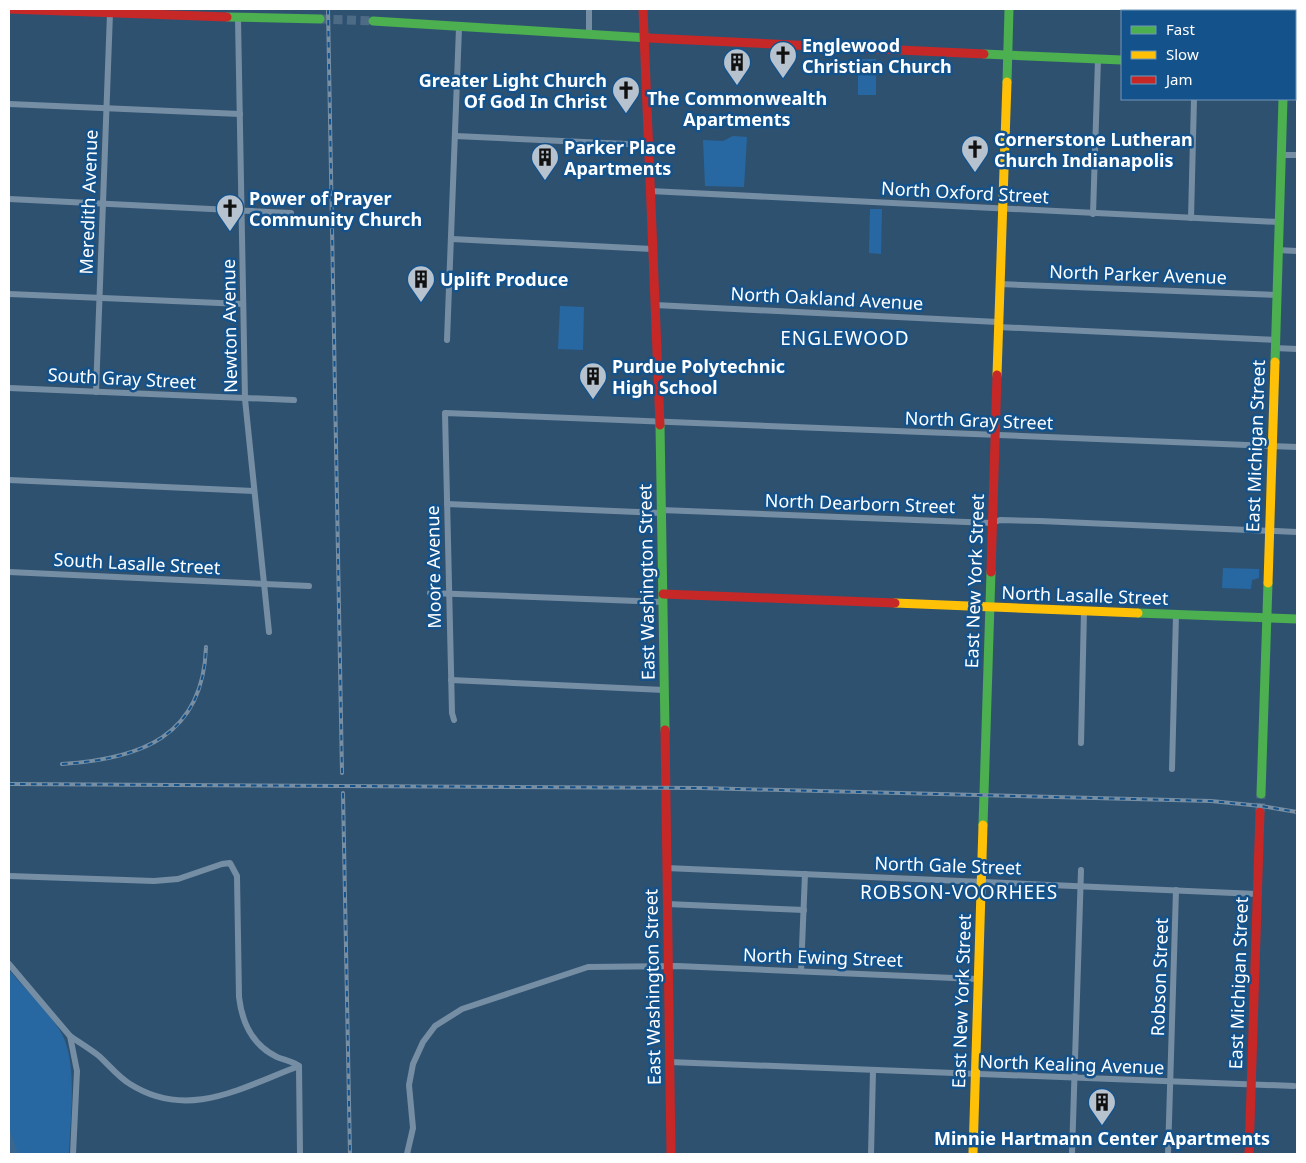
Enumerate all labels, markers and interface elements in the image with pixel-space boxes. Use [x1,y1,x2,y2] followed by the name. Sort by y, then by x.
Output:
[1121,10,1296,100] legend
[1166,19,1195,39] text: Fast
[802,33,952,78] place label: Englewood Christian Church
[768,40,798,79] church icon: Englewood Christian Church
[1166,44,1199,64] text: Slow
[722,47,752,86] building icon: The Commonwealth Apartments
[419,68,607,113] place label: Greater Light Church Of God In Christ
[1164,69,1193,89] text: Jam
[611,75,641,114] church icon: Greater Light Church Of God In Christ
[647,86,827,131] place label: The Commonwealth Apartments
[994,127,1193,172] place label: Cornerstone Lutheran Church Indianapolis
[73,129,103,275] street label: Meredith Avenue
[960,134,990,173] church icon: Cornerstone Lutheran Church Indianapolis
[564,135,676,180] place label: Parker Place Apartments
[530,142,560,181] building icon: Parker Place Apartments
[880,176,1050,208] street label: North Oxford Street
[249,186,422,231] place label: Power of Prayer Community Church
[215,193,245,232] church icon: Power of Prayer Community Church
[216,259,242,393] street label: Newton Avenue
[1049,259,1227,289] street label: North Parker Avenue
[406,264,436,303] building icon: Uplift Produce
[440,267,568,291] place label: Uplift Produce
[730,281,924,315] street label: North Oakland Avenue
[780,325,910,351] district label: ENGLEWOOD
[612,354,785,399] place label: Purdue Polytechnic High School
[1240,359,1270,533] street label: East Michigan Street
[578,361,608,400] building icon: Purdue Polytechnic High School
[47,362,197,394] street label: South Gray Street
[904,405,1054,435] street label: North Gray Street
[632,483,660,680] street label: East Washington Street
[764,488,956,518] street label: North Dearborn Street
[959,493,989,669] street label: East New York Street
[420,505,446,629] street label: Moore Avenue
[53,547,221,579] street label: South Lasalle Street
[1001,580,1169,610] street label: North Lasalle Street
[874,850,1022,880] street label: North Gale Street
[860,879,1058,905] district label: ROBSON-VOORHEES
[638,888,666,1085] street label: East Washington Street
[1223,896,1253,1070] street label: East Michigan Street
[946,913,976,1089] street label: East New York Street
[1145,917,1173,1037] street label: Robson Street
[743,942,904,972] street label: North Ewing Street
[979,1049,1165,1079] street label: North Kealing Avenue
[1087,1087,1117,1126] building icon: Minnie Hartmann Center Apartments
[934,1126,1270,1150] place label: Minnie Hartmann Center Apartments

